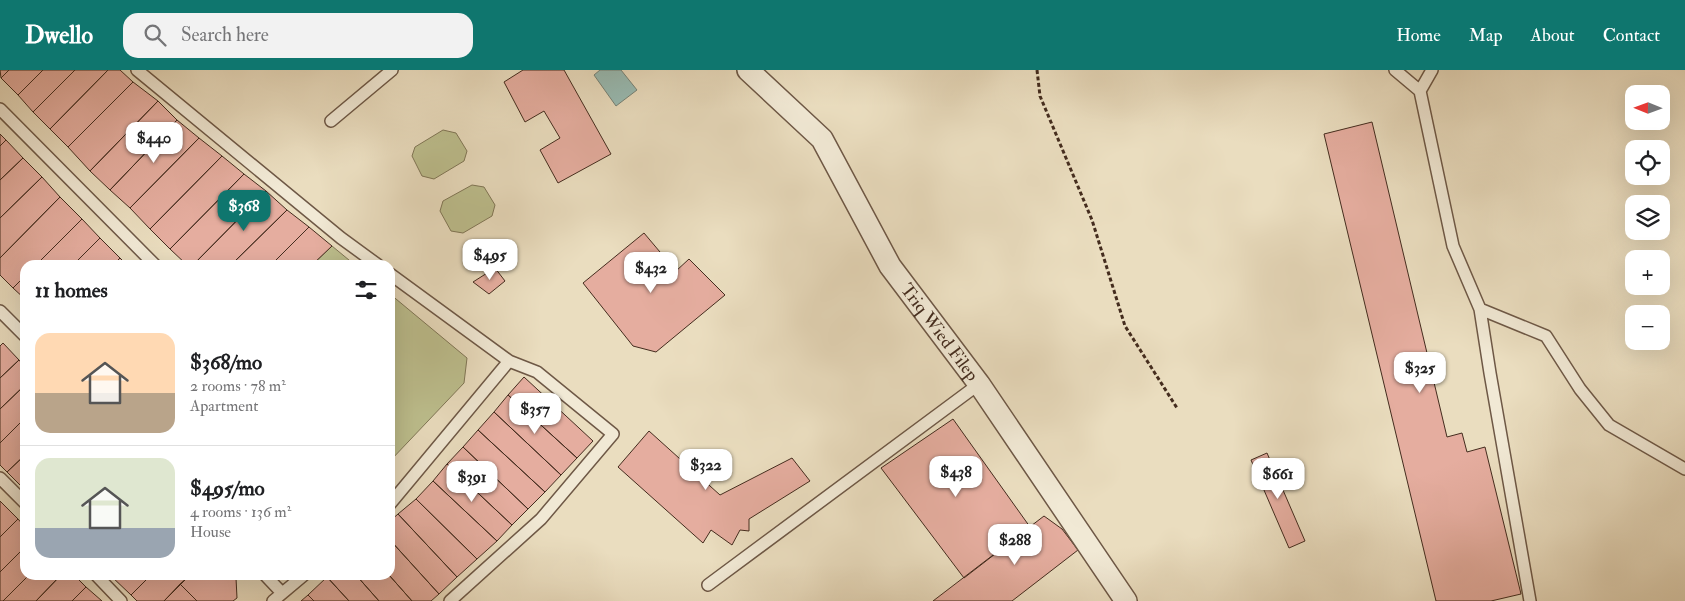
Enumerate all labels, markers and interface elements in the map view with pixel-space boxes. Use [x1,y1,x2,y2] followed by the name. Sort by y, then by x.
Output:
[123,13,473,58] search box
[25,20,93,51] text: Dwello
[141,21,169,49] icon: search
[181,23,269,47] text: Search here
[1396,24,1441,47] text: Home
[1469,24,1503,47] text: Map
[1531,24,1575,47] text: About
[1603,24,1660,47] text: Contact
[1625,85,1670,130] north arrow
[1625,85,1670,350] map controls
[124,122,184,164] pin: $440
[137,128,171,148] text: $440
[1625,140,1670,185] button: locate
[214,190,274,232] pin: $368
[1625,195,1670,240] button: layers
[229,196,259,216] text: $368
[460,238,520,281] pin: $495
[474,245,506,265] text: $495
[1625,250,1670,295] button: +
[621,252,681,294] pin: $432
[635,258,667,278] text: $432
[352,276,380,304] icon: filters
[35,277,108,304] text: 11 homes
[895,279,984,386] street label: Triq Wied Filep
[1625,305,1670,350] button: −
[190,349,262,376] text: $368/mo
[1390,352,1450,394] pin: $325
[75,353,135,413] icon: home
[1405,358,1435,378] text: $325
[190,376,286,396] text: 2 rooms · 78 m²
[505,392,565,435] pin: $357
[190,396,258,416] text: Apartment
[520,399,550,419] text: $357
[676,448,736,491] pin: $322
[690,455,722,475] text: $322
[926,456,986,498] pin: $438
[1248,458,1308,500] pin: $661
[442,460,502,503] pin: $391
[940,462,972,482] text: $438
[1263,464,1293,484] text: $661
[457,467,487,487] text: $391
[190,475,265,502] text: $495/mo
[75,478,135,538] icon: home
[190,502,291,522] text: 4 rooms · 136 m²
[190,522,231,542] text: House
[985,524,1045,566] pin: $288
[999,530,1031,550] text: $288

